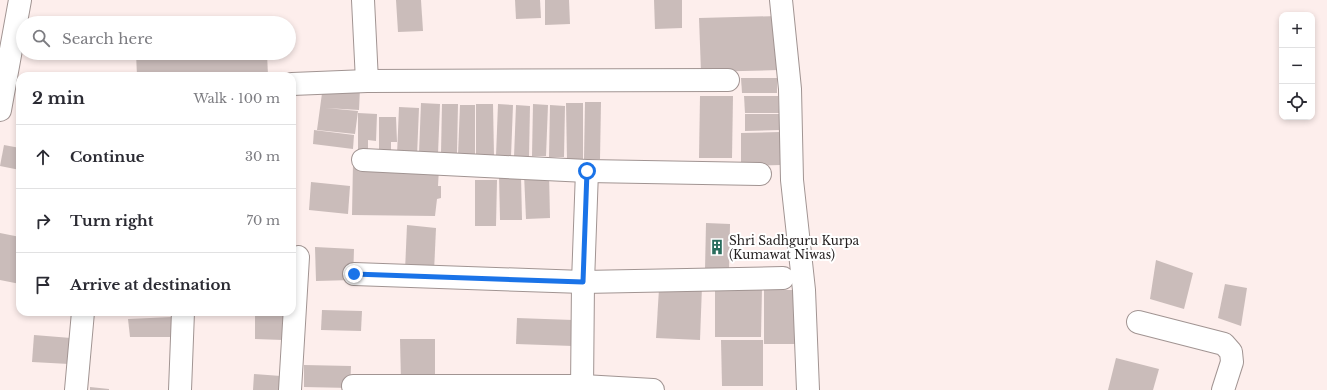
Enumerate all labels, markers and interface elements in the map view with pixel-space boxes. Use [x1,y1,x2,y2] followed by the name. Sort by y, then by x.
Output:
[1279,12,1315,120] map controls
[1279,12,1315,48] button: +
[16,16,296,60] search box
[30,27,52,49] icon: search
[62,29,153,48] text: Search here
[1279,48,1315,84] button: −
[1279,84,1315,120] button: locate
[32,88,85,109] text: 2 min
[193,90,280,107] text: Walk · 100 m
[32,146,54,168] icon: ahead
[70,147,145,166] text: Continue
[245,148,280,165] text: 30 m
[578,162,596,180] route start
[32,210,54,232] icon: right
[70,211,153,230] text: Turn right
[247,212,280,229] text: 70 m
[729,233,860,262] place label: Shri Sadhguru Kurpa (Kumawat Niwas)
[708,238,726,256] building icon: Shri Sadhguru Kurpa (Kumawat Niwas)
[345,265,363,283] route end
[32,274,54,296] icon: arrive
[70,275,231,294] text: Arrive at destination

